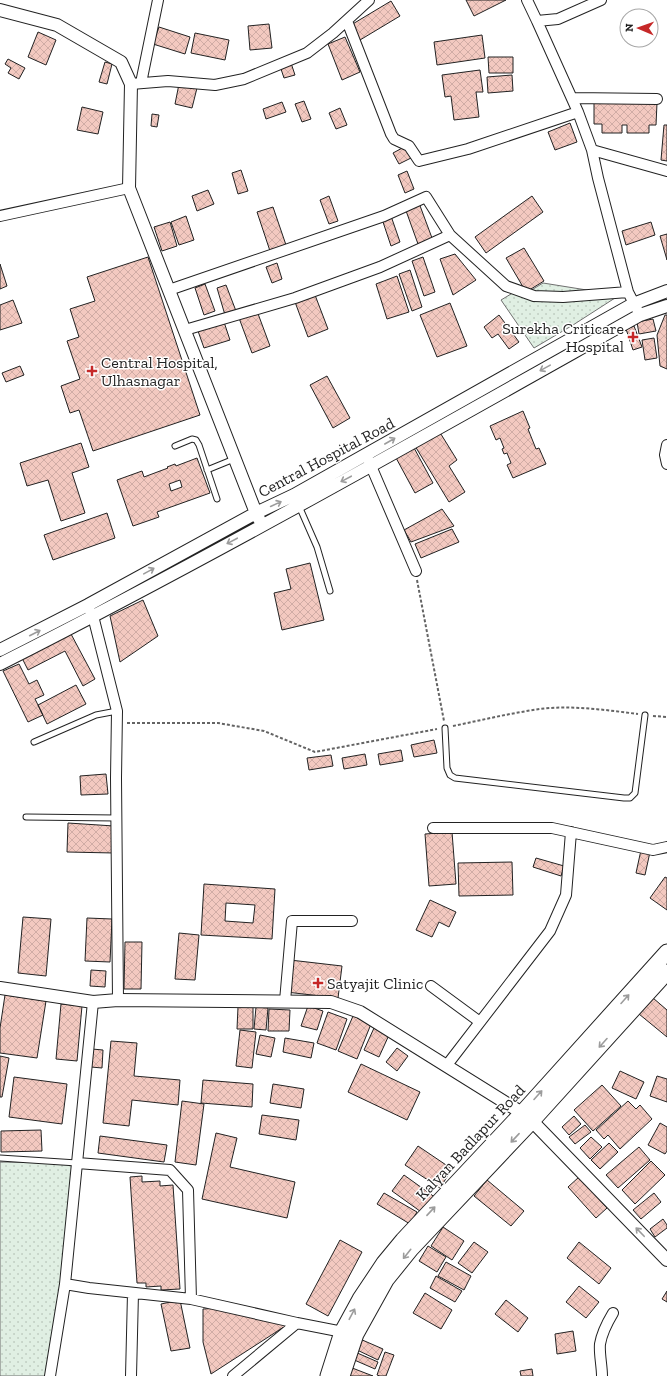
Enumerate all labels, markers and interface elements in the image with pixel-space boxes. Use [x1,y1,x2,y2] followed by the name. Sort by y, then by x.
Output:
[619,8,659,48] north arrow
[623,23,636,32] text: N
[502,319,624,356] place label: Surekha Criticare Hospital
[627,331,639,343] marker: Surekha Criticare Hospital
[101,353,218,390] place label: Central Hospital, Ulhasnagar
[86,365,98,377] marker: Central Hospital, Ulhasnagar
[539,365,551,373] one-way arrow
[255,413,398,501] street label: Central Hospital Road
[384,437,396,445] one-way arrow
[340,476,352,484] one-way arrow
[270,500,282,507] one-way arrow
[226,538,238,546] one-way arrow
[143,567,155,575] one-way arrow
[28,628,40,636] one-way arrow
[327,974,423,993] place label: Satyajit Clinic
[312,977,324,989] marker: Satyajit Clinic
[621,993,630,1004] one-way arrow
[599,1037,608,1047] one-way arrow
[412,1080,529,1204] street label: Kalyan Badlapur Road
[534,1090,543,1100] one-way arrow
[510,1133,520,1143] one-way arrow
[426,1206,435,1216] one-way arrow
[635,1227,645,1237] one-way arrow
[403,1248,412,1259] one-way arrow
[349,1308,357,1320] one-way arrow

